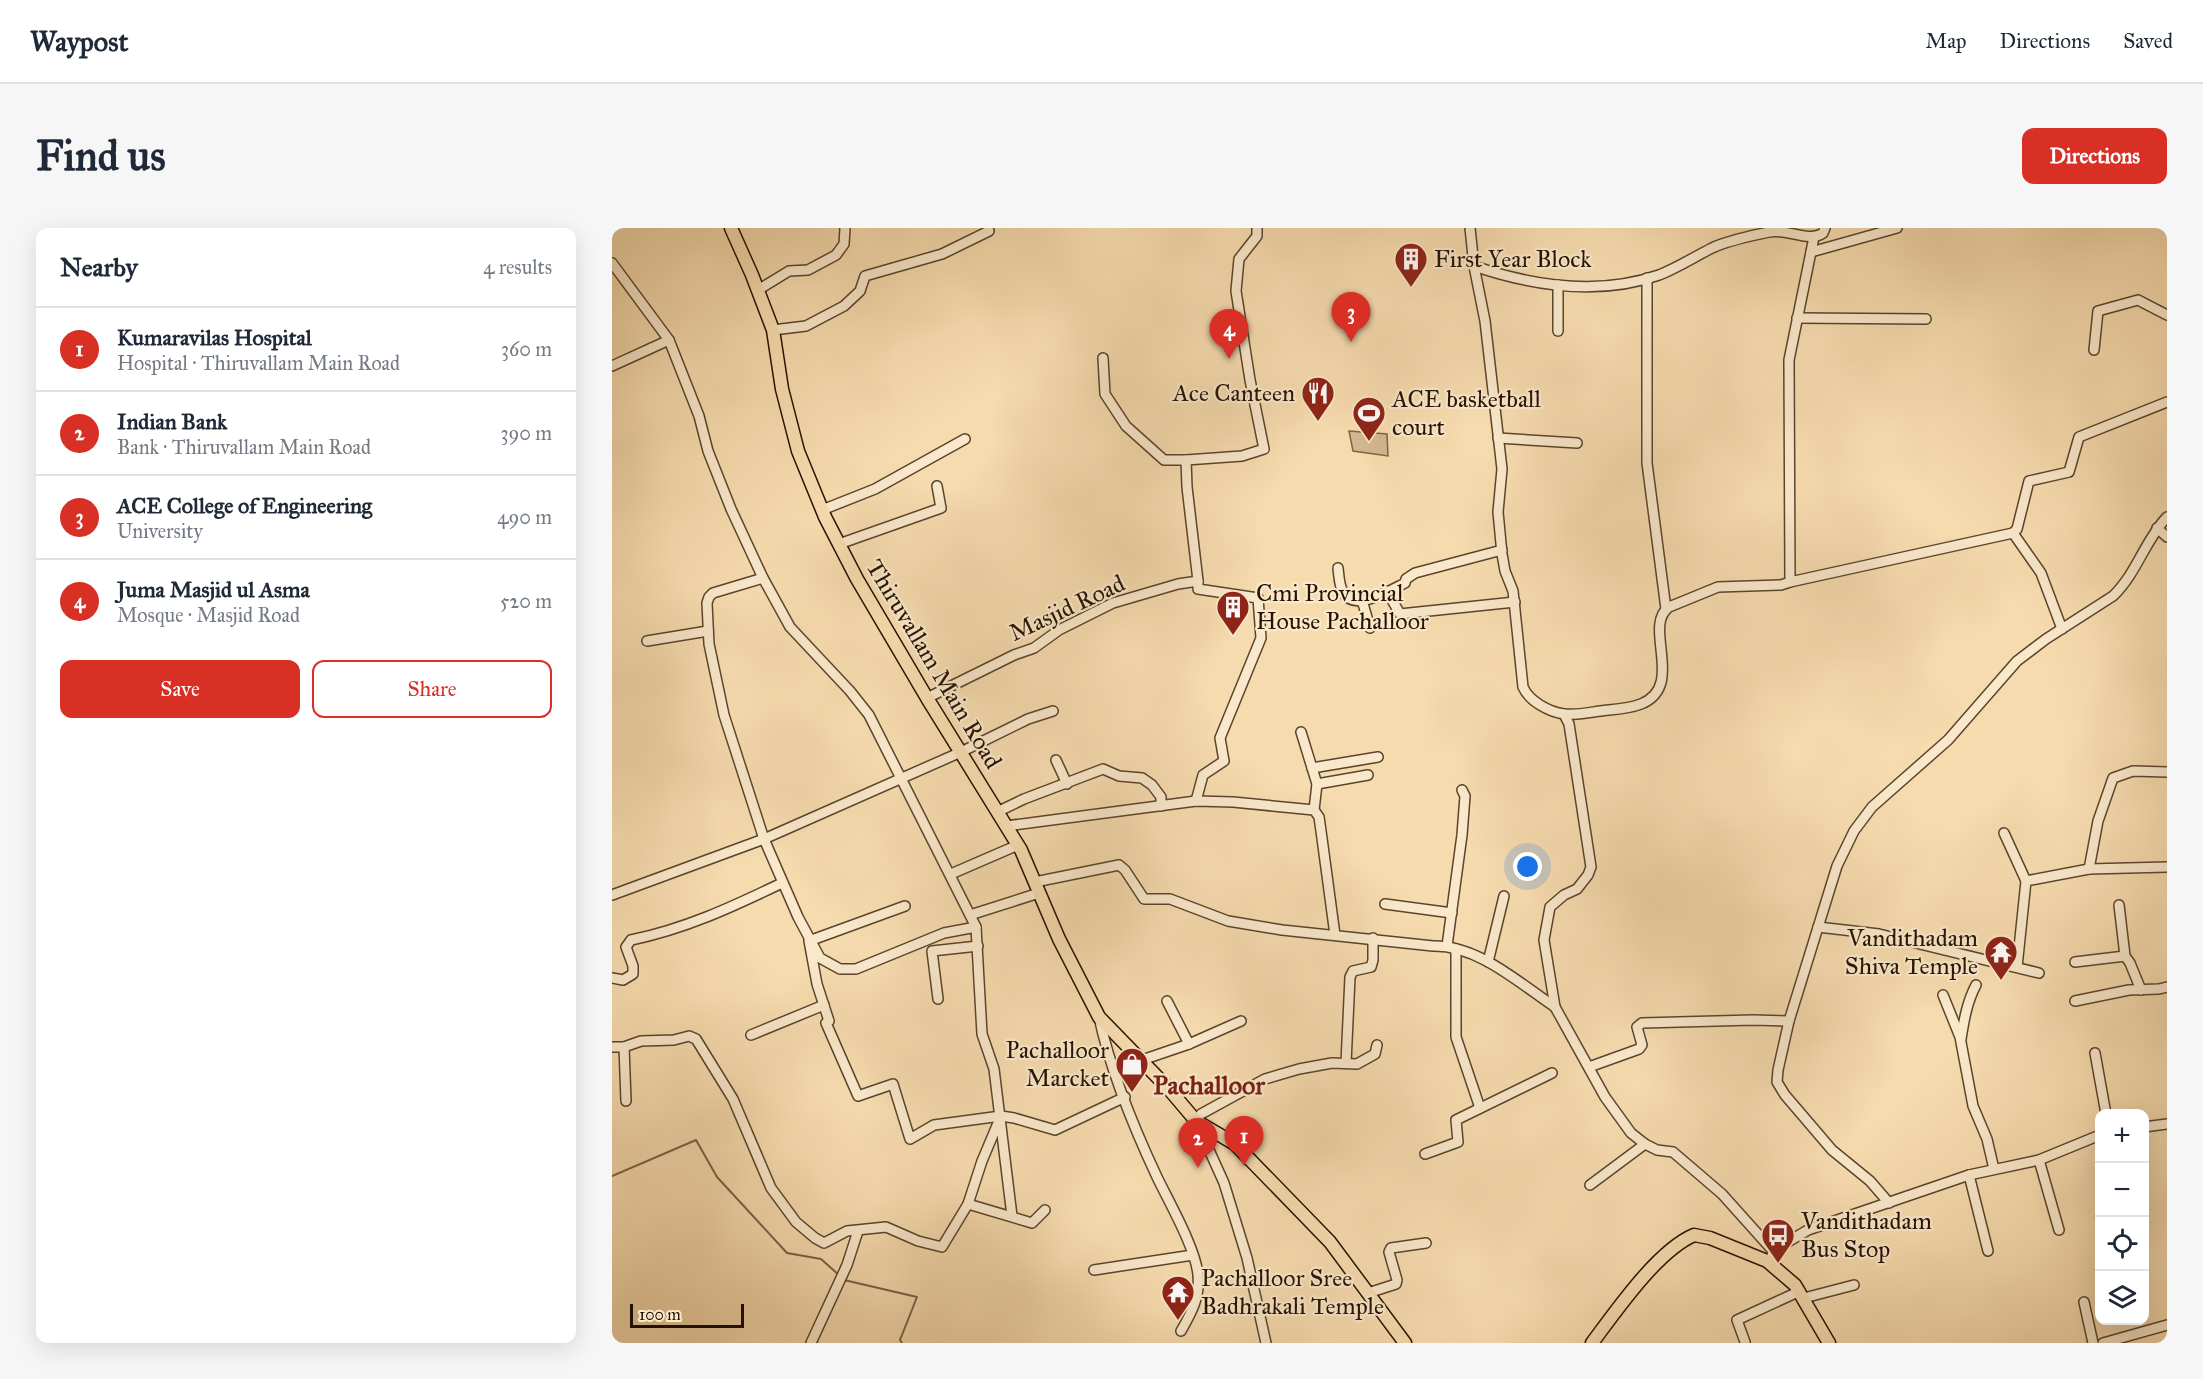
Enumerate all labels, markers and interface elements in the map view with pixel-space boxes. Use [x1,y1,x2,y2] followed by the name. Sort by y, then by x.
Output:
[30,24,128,59] text: Waypost
[1926,28,1967,54] text: Map
[2000,28,2090,54] text: Directions
[2123,28,2173,54] text: Saved
[2022,128,2167,184] button: Directions
[36,130,166,182] text: Find us
[1393,241,1429,288] building icon: First Year Block
[1434,244,1592,274] place label: First Year Block
[60,251,138,283] text: Nearby
[483,255,552,279] text: 4 results
[1332,292,1370,342] pin: 3
[1210,310,1248,359] pin: 4
[117,324,312,351] text: Kumaravilas Hospital
[76,337,83,361] text: 1
[501,337,552,361] text: 360 m
[117,351,400,375] text: Hospital · Thiruvallam Main Road
[1300,375,1336,422] restaurant icon: Ace Canteen
[1172,378,1295,408] place label: Ace Canteen
[1391,384,1542,442] place label: ACE basketball court
[1351,395,1387,442] sports icon: ACE basketball court
[117,408,227,435] text: Indian Bank
[75,421,84,445] text: 2
[501,421,552,445] text: 390 m
[117,435,371,459] text: Bank · Thiruvallam Main Road
[117,492,372,519] text: ACE College of Engineering
[76,505,84,529] text: 3
[497,505,552,529] text: 490 m
[117,519,203,543] text: University
[860,554,1008,774] street label: Thiruvallam Main Road
[1004,568,1130,648] street label: Masjid Road
[117,576,310,603] text: Juma Masjid ul Asma
[1256,578,1429,636] place label: Cmi Provincial House Pachalloor
[74,589,85,613] text: 4
[500,589,552,613] text: 520 m
[1215,589,1251,636] building icon: Cmi Provincial House Pachalloor
[117,603,300,627] text: Mosque · Masjid Road
[60,660,300,718] button: Save
[312,660,552,718] button: Share
[1513,852,1542,881] your location
[1845,923,1978,981] place label: Vandithadam Shiva Temple
[1983,934,2019,981] temple icon: Vandithadam Shiva Temple
[1006,1035,1109,1093] place label: Pachalloor Marcket
[1114,1046,1150,1093] shop icon: Pachalloor Marcket
[1153,1069,1266,1101] district label: Pachalloor
[2095,1109,2149,1325] map controls
[2095,1109,2149,1163] button: +
[1224,1116,1264,1166] pin: 1
[1178,1118,1218,1168] pin: 2
[2095,1163,2149,1217] button: −
[1800,1206,1932,1264] place label: Vandithadam Bus Stop
[1760,1217,1796,1264] bus stop icon: Vandithadam Bus Stop
[2095,1217,2149,1271] button: locate
[1201,1263,1384,1321] place label: Pachalloor Sree Badhrakali Temple
[2095,1271,2149,1325] button: layers
[1160,1274,1196,1321] temple icon: Pachalloor Sree Badhrakali Temple
[630,1301,744,1328] scale bar
[639,1305,681,1324] text: 100 m

